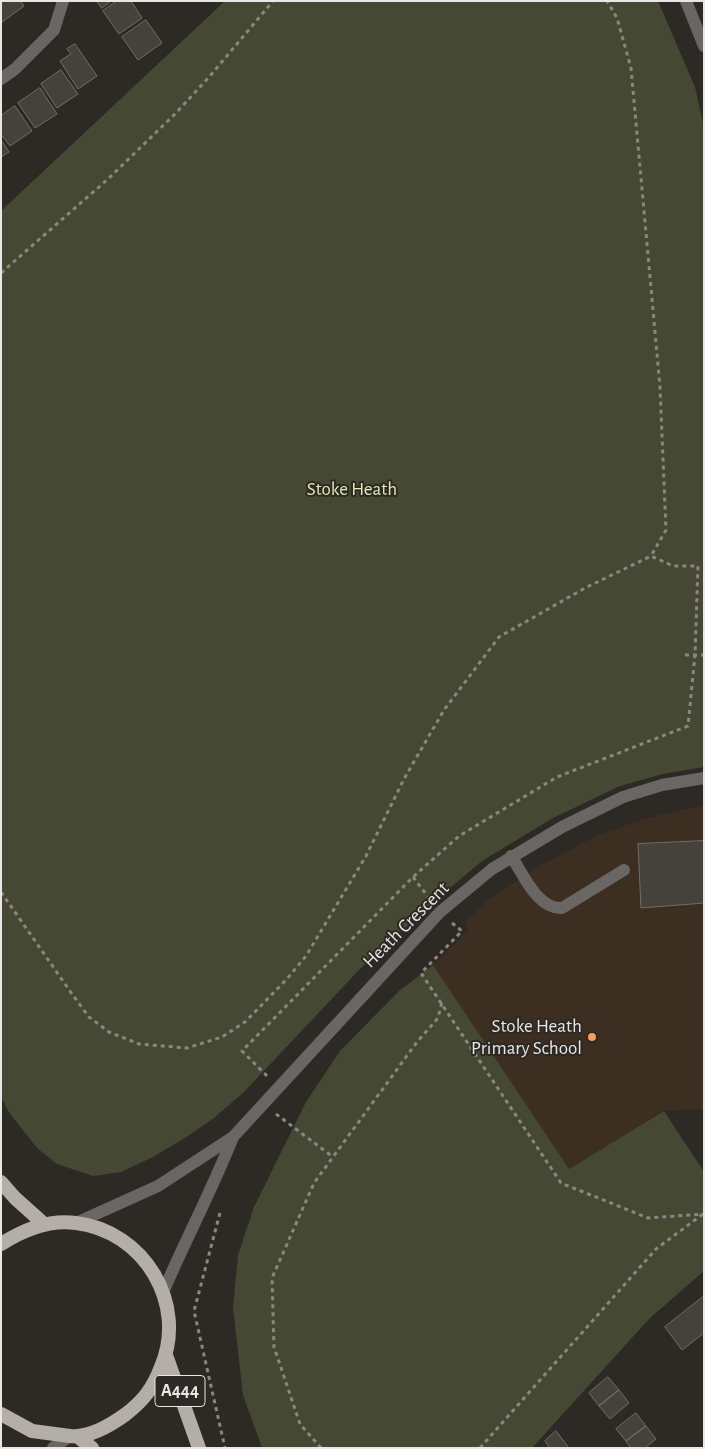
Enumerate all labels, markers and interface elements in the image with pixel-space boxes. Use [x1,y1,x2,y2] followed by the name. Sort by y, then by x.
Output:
[307,478,397,500] park label: Stoke Heath
[358,877,454,973] street label: Heath Crescent
[471,1015,582,1059] place label: Stoke Heath Primary School
[586,1031,598,1043] marker: Stoke Heath Primary School
[155,1375,205,1406] road number: A444

